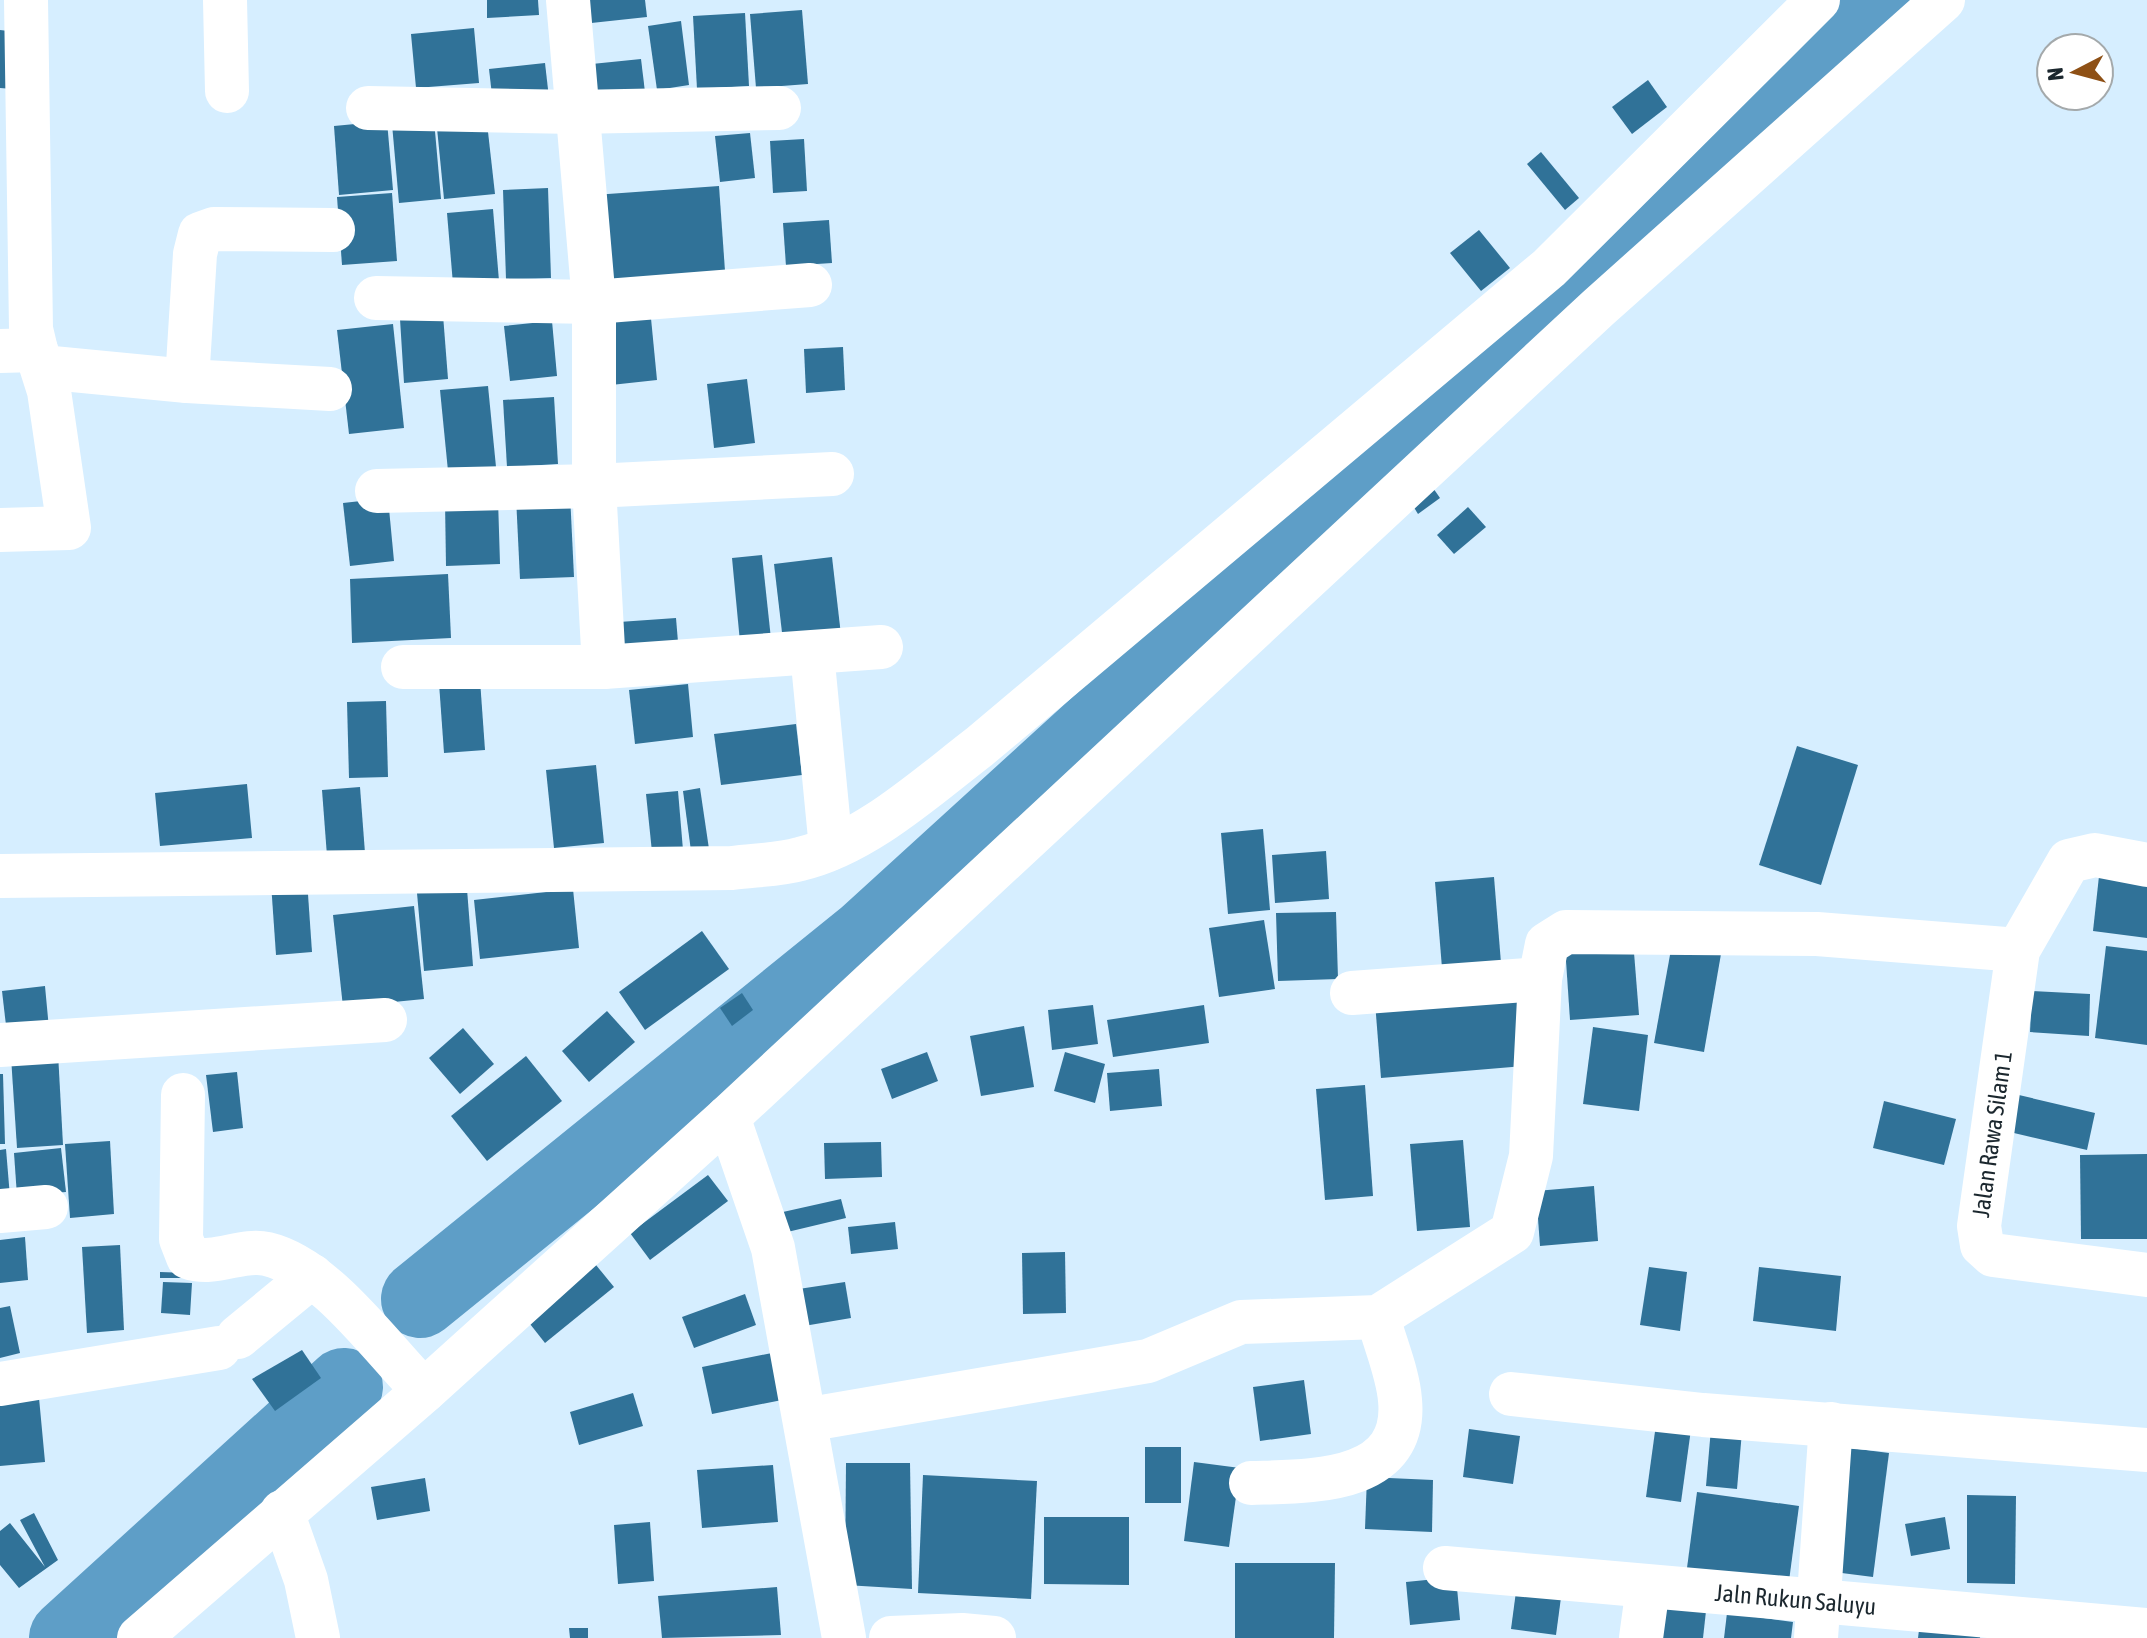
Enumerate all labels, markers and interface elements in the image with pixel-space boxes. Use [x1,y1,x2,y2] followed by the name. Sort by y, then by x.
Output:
[2035,32,2115,112] north arrow
[2042,66,2069,82] text: N
[1967,1049,2017,1219] street label: Jalan Rawa Silam 1
[1714,1578,1877,1620] street label: Jaln Rukun Saluyu

